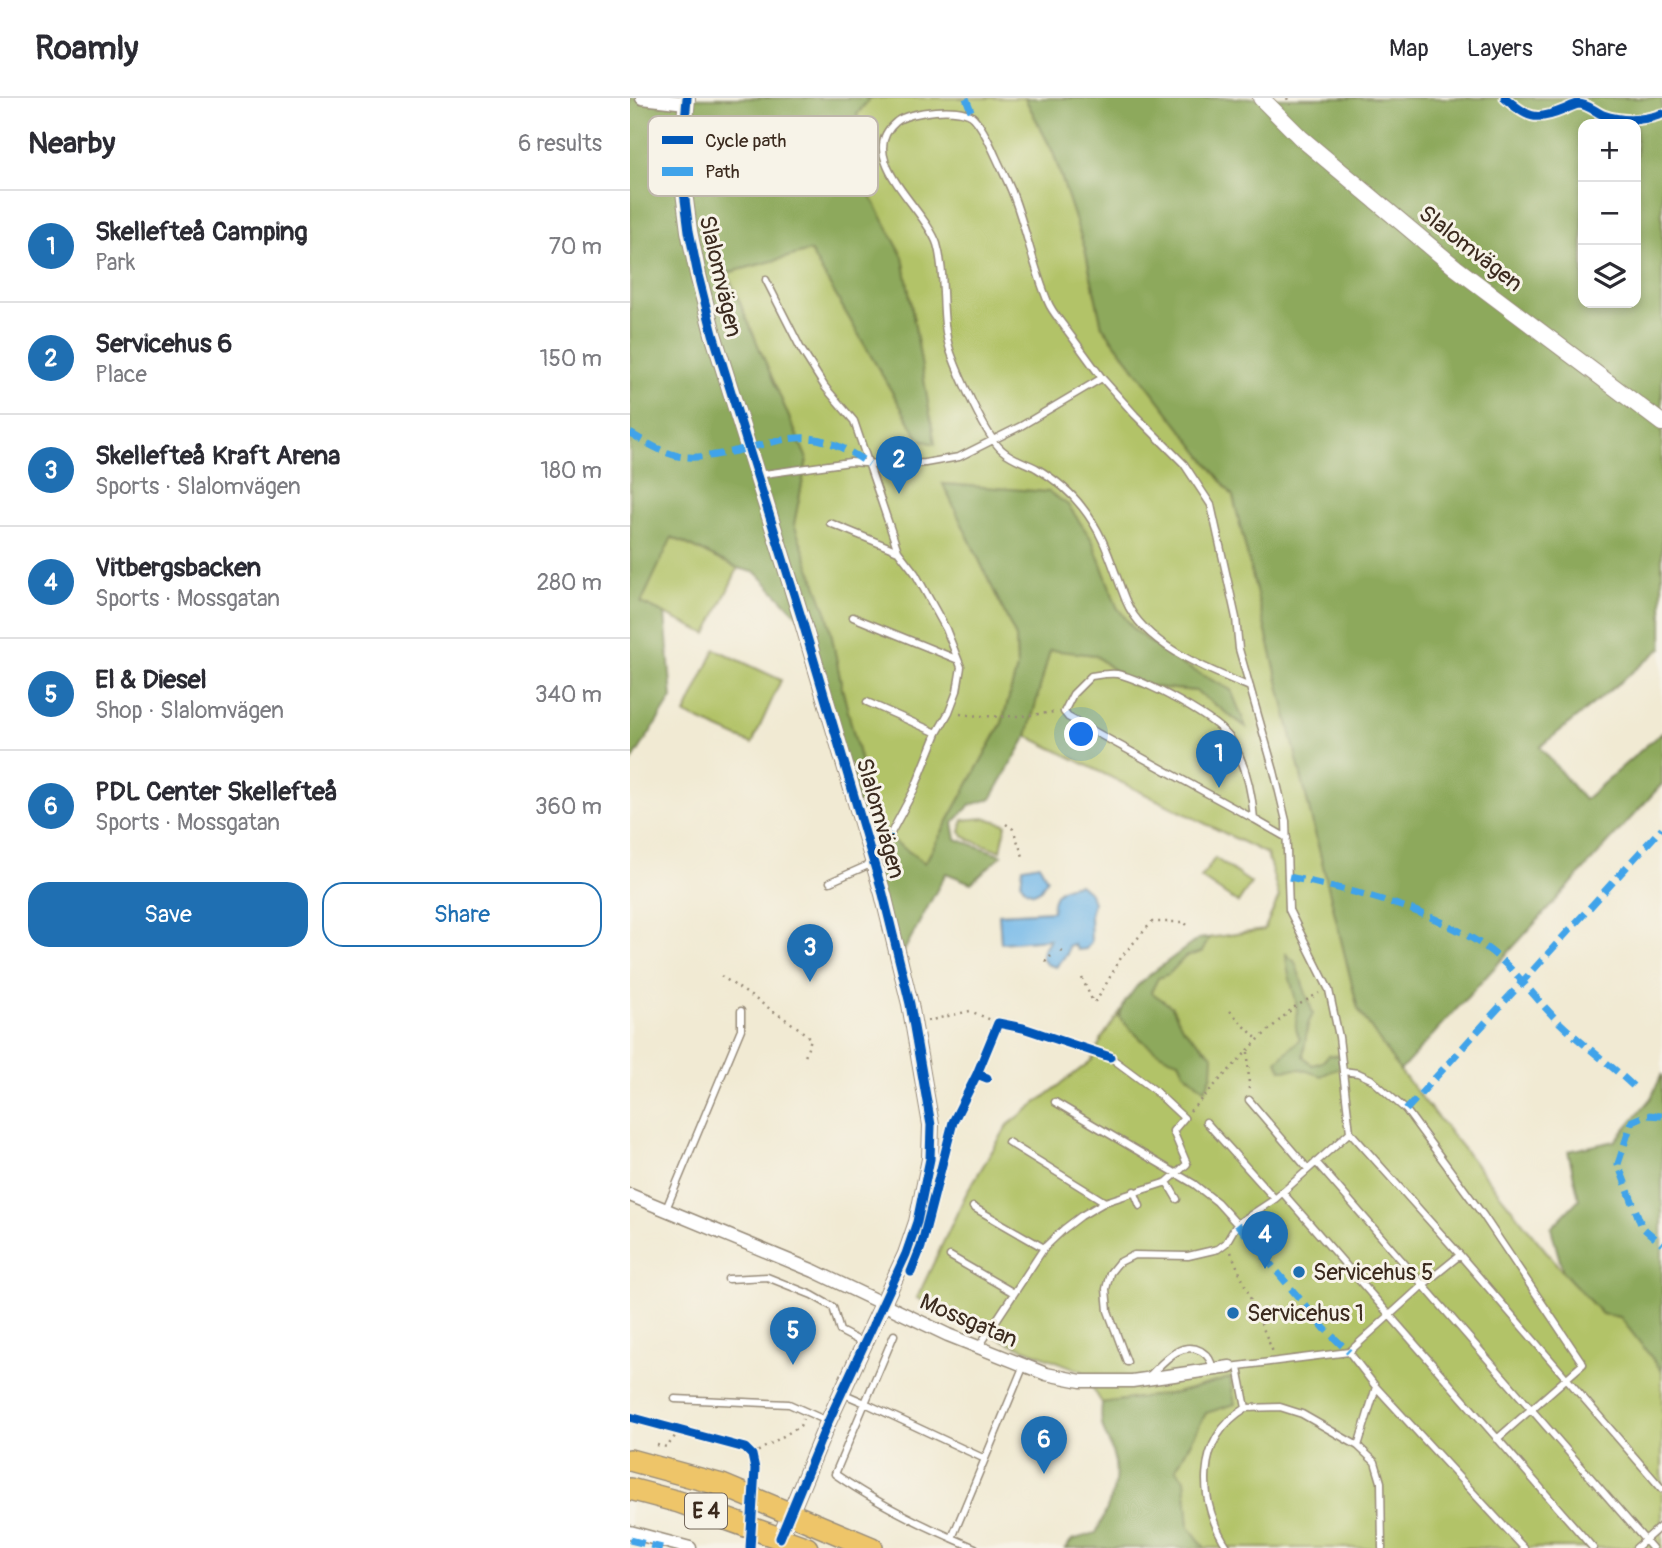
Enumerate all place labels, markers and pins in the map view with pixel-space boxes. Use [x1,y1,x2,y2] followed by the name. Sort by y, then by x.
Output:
[876,436,922,494] pin: 2
[1196,730,1242,788] pin: 1
[787,924,833,982] pin: 3
[1242,1211,1288,1269] pin: 4
[1313,1258,1434,1287] place label: Servicehus 5
[1291,1264,1307,1280] marker: Servicehus 5
[1247,1299,1364,1328] place label: Servicehus 1
[1225,1305,1241,1321] marker: Servicehus 1
[770,1307,816,1365] pin: 5
[1021,1416,1067,1474] pin: 6

